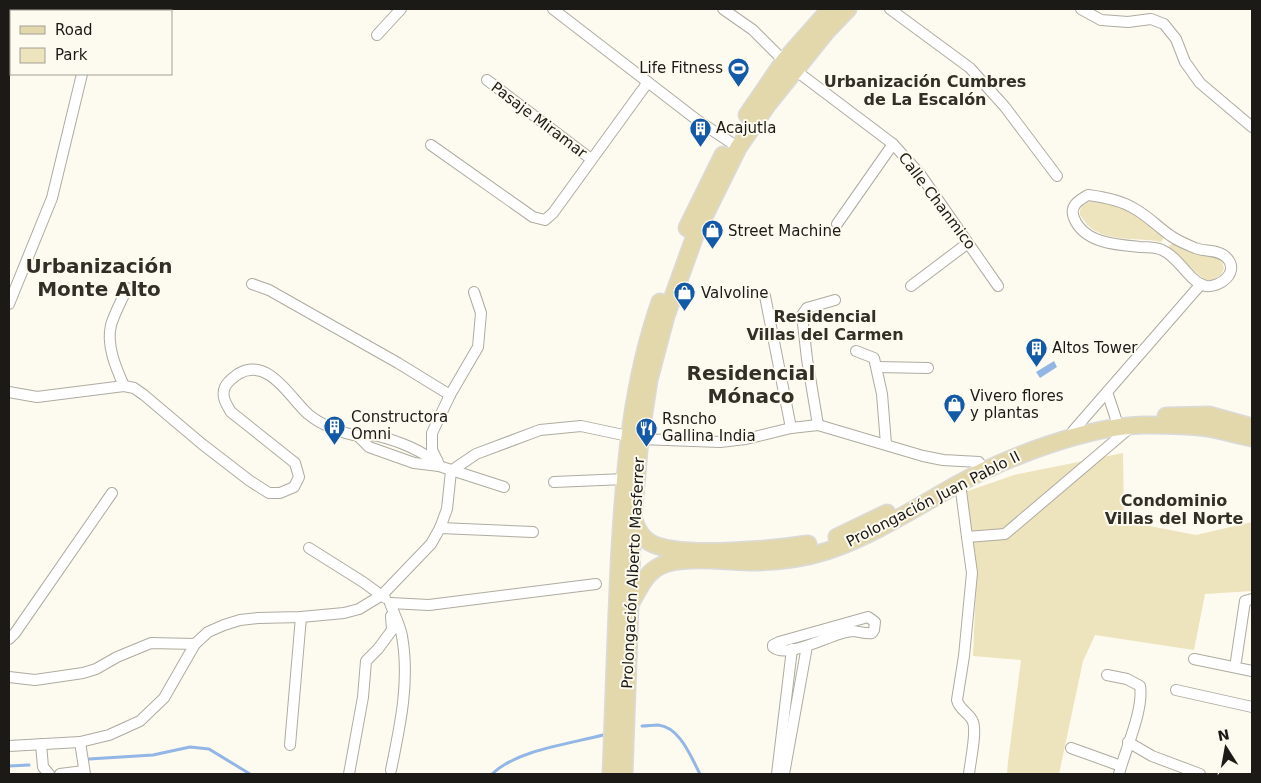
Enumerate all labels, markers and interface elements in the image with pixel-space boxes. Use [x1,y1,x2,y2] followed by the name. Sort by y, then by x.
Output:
[10,10,172,75] legend
[55,21,93,39] text: Road
[55,46,88,64] text: Park
[727,56,751,87] sports icon: Life Fitness
[639,59,723,77] place label: Life Fitness
[824,72,1026,109] district label: Urbanización Cumbres de La Escalón
[488,78,591,162] street label: Pasaje Miramar
[688,116,712,147] building icon: Acajutla
[716,119,776,137] place label: Acajutla
[895,149,979,253] street label: Calle Chanmico
[700,219,724,250] shop icon: Street Machine
[728,222,841,240] place label: Street Machine
[26,254,172,301] district label: Urbanización Monte Alto
[673,281,697,312] shop icon: Valvoline
[701,284,769,302] place label: Valvoline
[746,307,904,344] district label: Residencial Villas del Carmen
[1024,336,1048,367] building icon: Altos Tower
[1052,339,1138,357] place label: Altos Tower
[687,361,815,408] district label: Residencial Mónaco
[970,387,1064,422] place label: Vivero flores y plantas
[942,393,966,424] shop icon: Vivero flores y plantas
[351,408,448,443] place label: Constructora Omni
[662,410,756,445] place label: Rsncho Gallina India
[323,414,347,445] building icon: Constructora Omni
[634,416,658,447] restaurant icon: Rsncho Gallina India
[843,447,1023,551] street label: Prolongación Juan Pablo II
[618,456,648,689] street label: Prolongación Alberto Masferrer
[1105,491,1243,528] district label: Condominio Villas del Norte
[1201,723,1251,773] north arrow
[1216,726,1231,744] text: N

